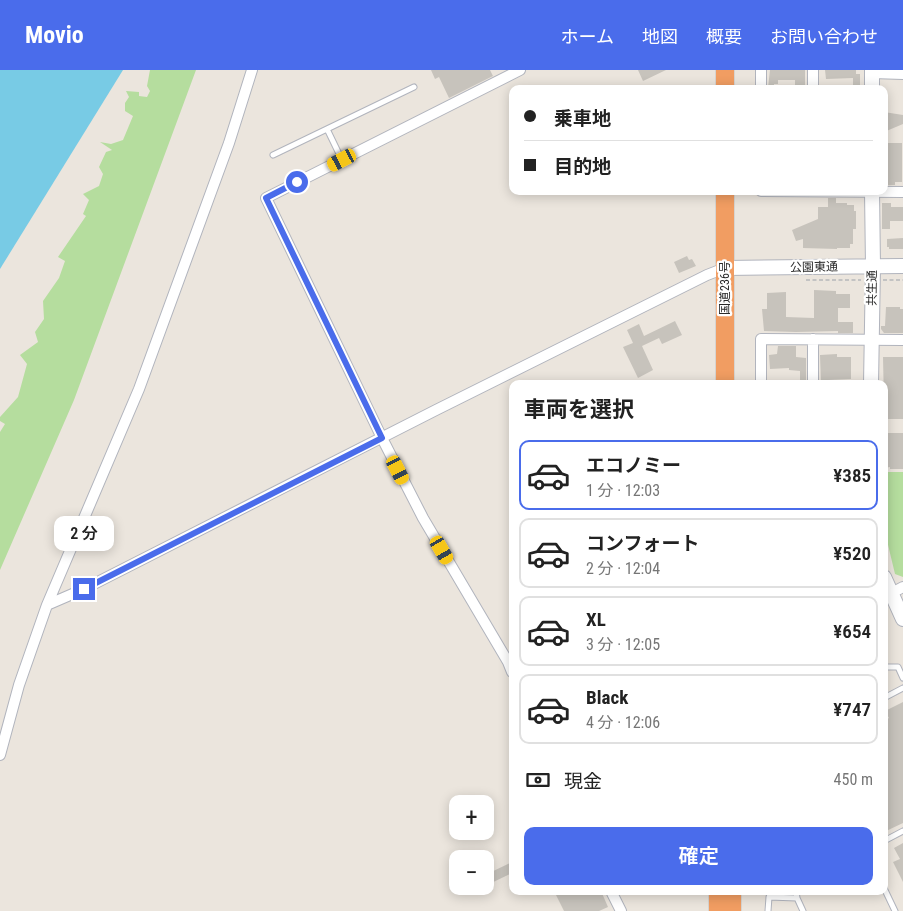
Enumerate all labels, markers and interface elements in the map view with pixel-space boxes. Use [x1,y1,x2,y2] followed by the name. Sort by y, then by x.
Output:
[25,21,84,49] text: Movio
[561,26,614,47] text: ホーム
[642,26,678,47] text: 地図
[706,26,742,47] text: 概要
[770,26,878,47] text: お問い合わせ
[554,107,611,130] text: 乗車地
[325,147,358,173] car
[554,155,611,178] text: 目的地
[286,171,308,193] route start
[790,260,838,274] street label: 公園東通
[718,261,732,315] street label: 国道236号
[865,270,879,306] street label: 共生通
[524,397,634,422] text: 車両を選択
[384,453,411,487] car
[526,453,571,498] icon: car
[586,454,681,477] text: エコノミー
[833,464,871,487] text: ¥385
[586,481,660,500] text: 1 分 · 12:03
[54,516,114,552] callout: 2 分
[70,524,98,543] text: 2 分
[526,531,571,576] icon: car
[586,532,699,555] text: コンフォート
[428,533,455,567] car
[833,542,871,565] text: ¥520
[586,559,660,578] text: 2 分 · 12:04
[73,578,95,600] route end
[586,608,606,631] text: XL
[526,609,571,654] icon: car
[833,620,871,643] text: ¥654
[586,635,660,654] text: 3 分 · 12:05
[586,686,628,709] text: Black
[526,687,571,732] icon: car
[833,698,871,721] text: ¥747
[586,713,660,732] text: 4 分 · 12:06
[524,766,552,794] icon: cash
[564,770,602,793] text: 現金
[834,770,873,789] text: 450 m
[449,795,494,895] map controls
[449,795,494,840] button: +
[524,827,873,885] button: 確定
[449,850,494,895] button: −

